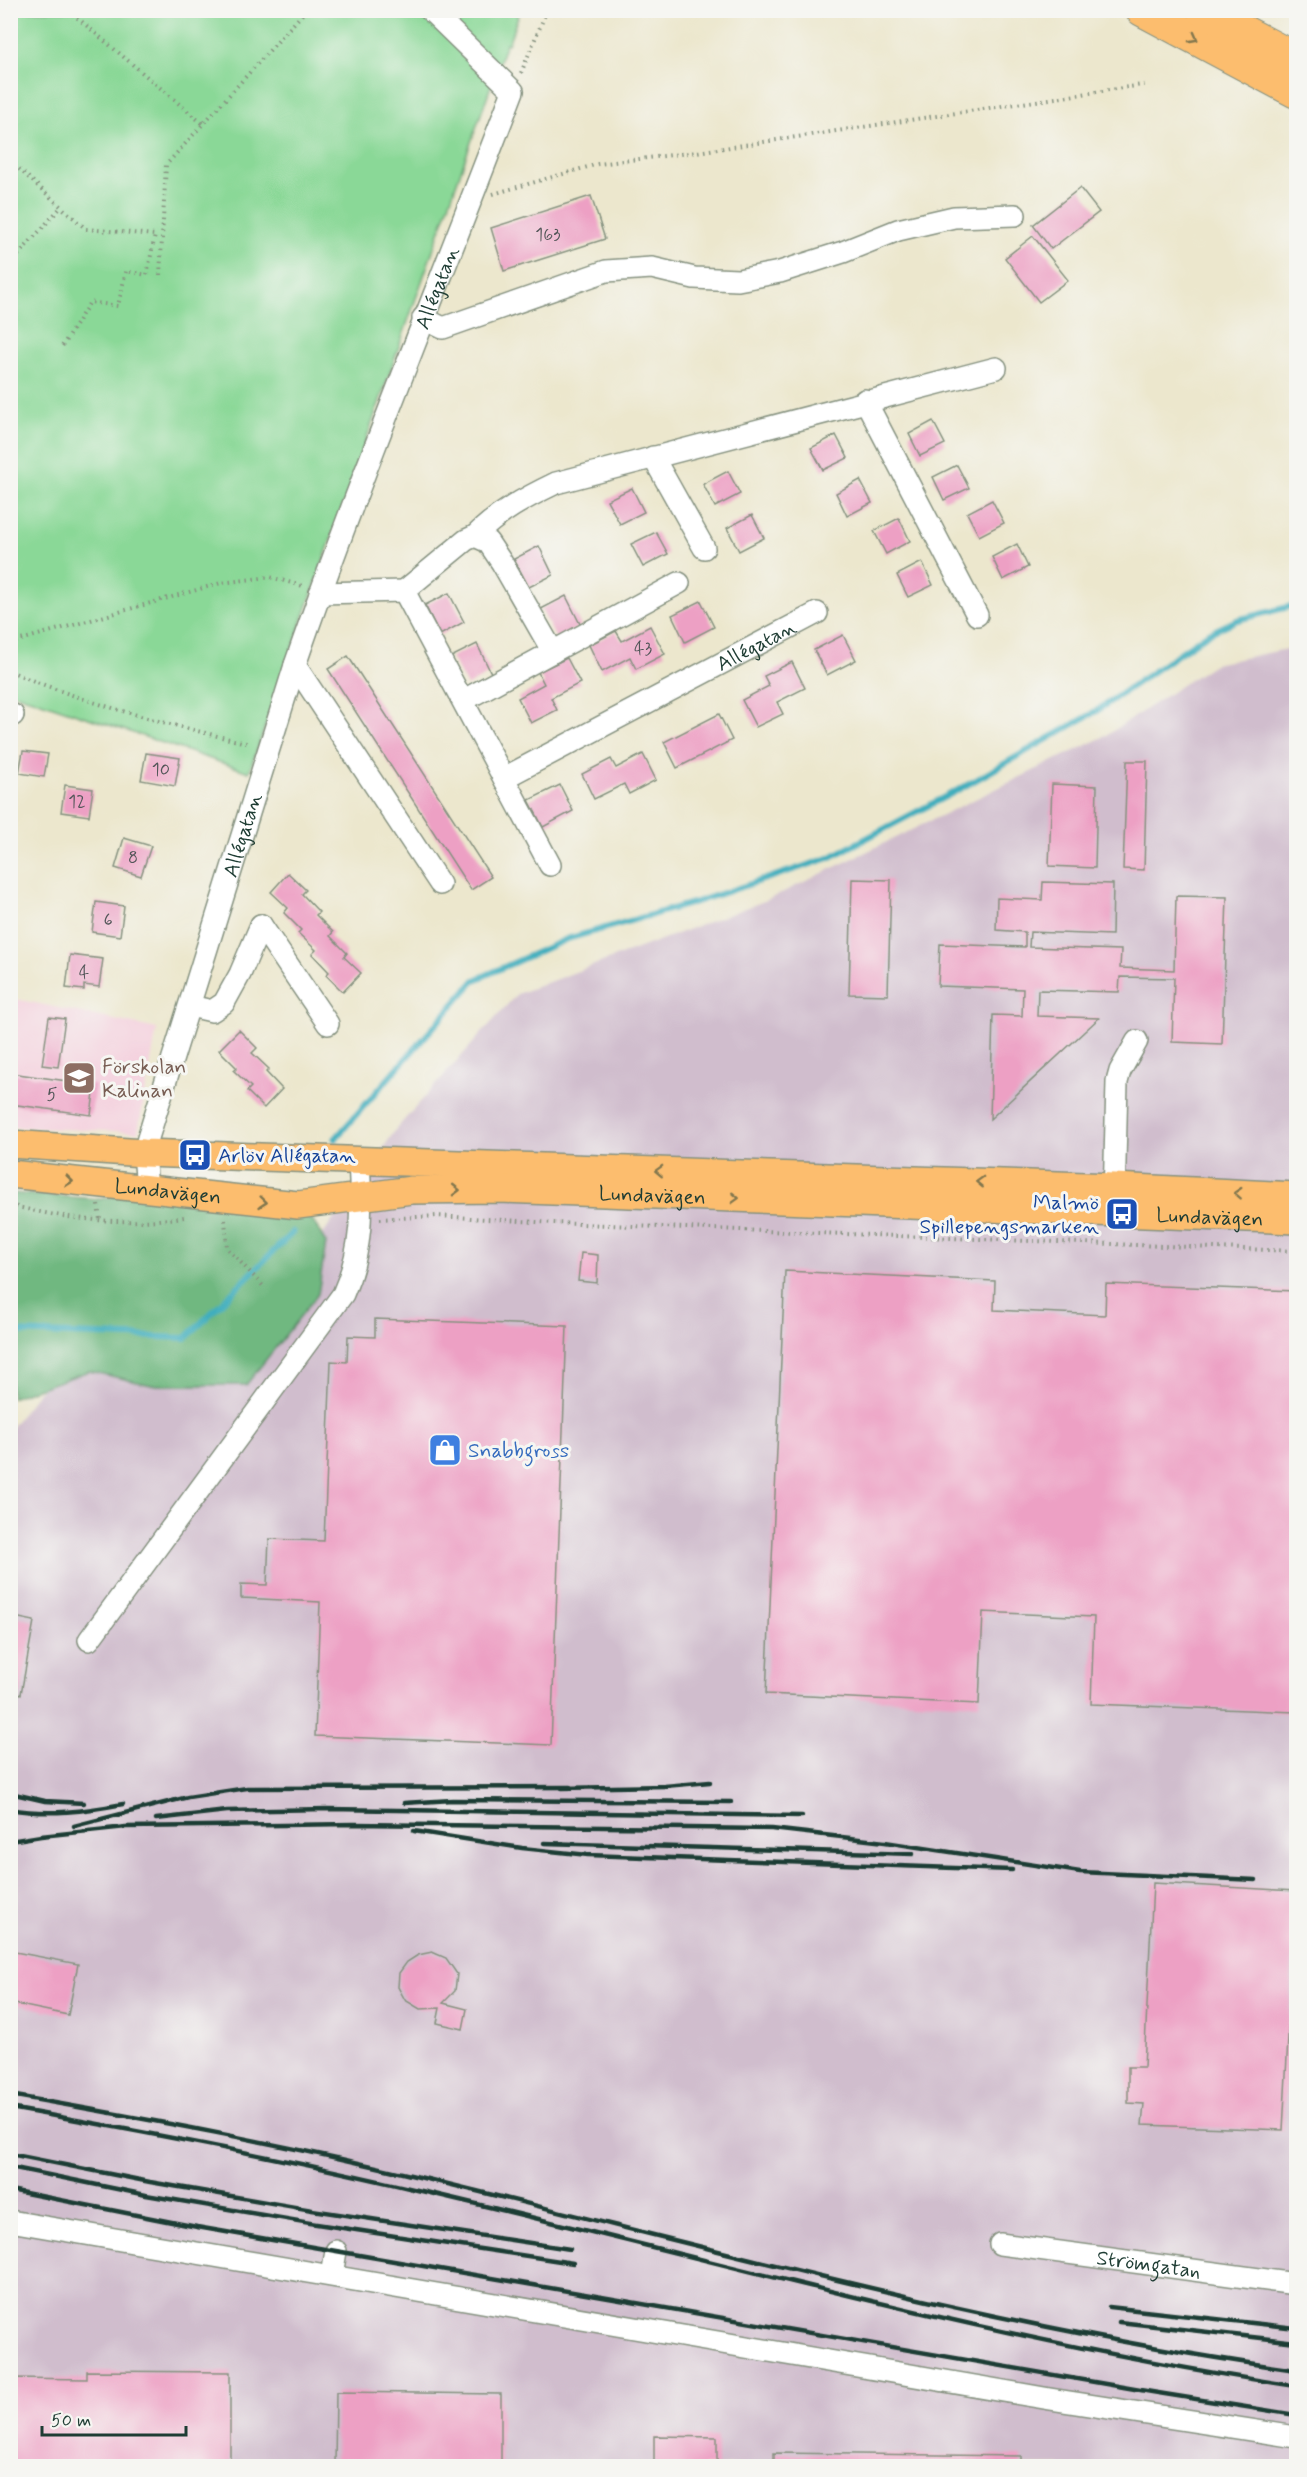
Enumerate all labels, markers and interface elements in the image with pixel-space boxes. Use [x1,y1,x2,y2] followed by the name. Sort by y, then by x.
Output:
[1188,31,1198,42] one-way arrow
[535,223,561,247] house number: 163
[409,242,467,334] street label: Allégatan
[712,613,802,679] street label: Allégatan
[634,637,652,661] house number: 43
[152,758,170,782] house number: 10
[217,789,270,881] street label: Allégatan
[68,790,86,814] house number: 12
[128,846,138,870] house number: 8
[103,908,113,932] house number: 6
[79,961,89,985] house number: 4
[102,1053,186,1105] place label: Förskolan Kalinan
[61,1060,97,1096] school or university icon: Förskolan Kalinan
[47,1083,58,1107] house number: 5
[177,1137,213,1173] bus stop icon: Arlöv Allégatan
[218,1142,356,1170] place label: Arlöv Allégatan
[655,1165,664,1178] one-way arrow
[113,1172,223,1212] street label: Lundavägen
[64,1174,73,1187] one-way arrow
[976,1176,985,1189] one-way arrow
[598,1180,706,1212] street label: Lundavägen
[452,1184,461,1196] one-way arrow
[1234,1187,1243,1200] one-way arrow
[919,1189,1100,1241] place label: Malmö Spillepengsmarken
[731,1192,740,1205] one-way arrow
[258,1195,267,1208] one-way arrow
[1104,1196,1140,1232] bus stop icon: Malmö Spillepengsmarken
[1156,1202,1264,1234] street label: Lundavägen
[427,1432,463,1468] shop icon: Snabbgross
[468,1437,569,1467] place label: Snabbgross
[1095,2244,1202,2286] street label: Strömgatan
[42,2399,186,2437] scale bar
[51,2409,91,2433] text: 50 m

